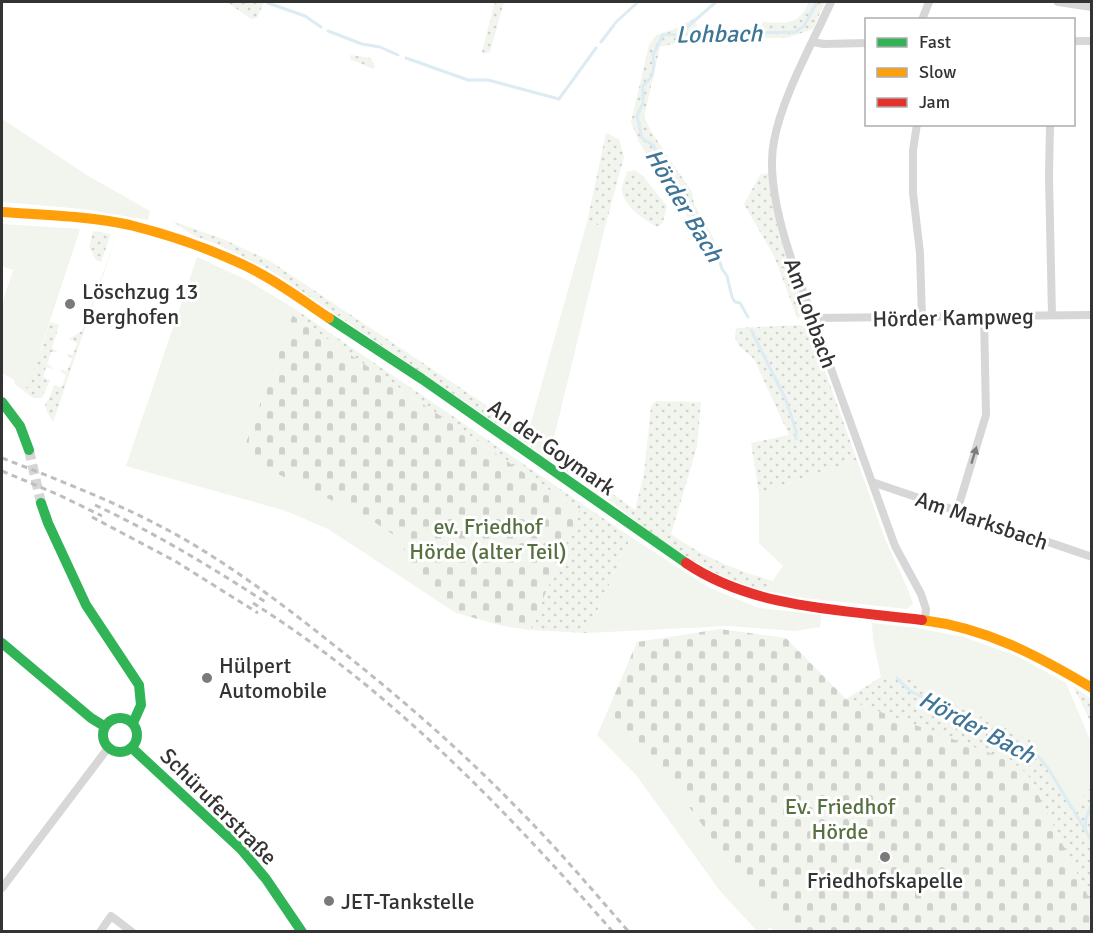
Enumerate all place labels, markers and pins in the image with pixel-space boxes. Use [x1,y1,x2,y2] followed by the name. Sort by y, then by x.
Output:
[82,278,198,330] place label: Löschzug 13 Berghofen
[63,297,77,311] marker: Löschzug 13 Berghofen
[219,652,327,704] place label: Hülpert Automobile
[200,671,214,685] marker: Hülpert Automobile
[878,850,892,864] marker: Friedhofskapelle
[807,867,963,894] place label: Friedhofskapelle
[341,888,475,915] place label: JET-Tankstelle
[322,894,336,908] marker: JET-Tankstelle

